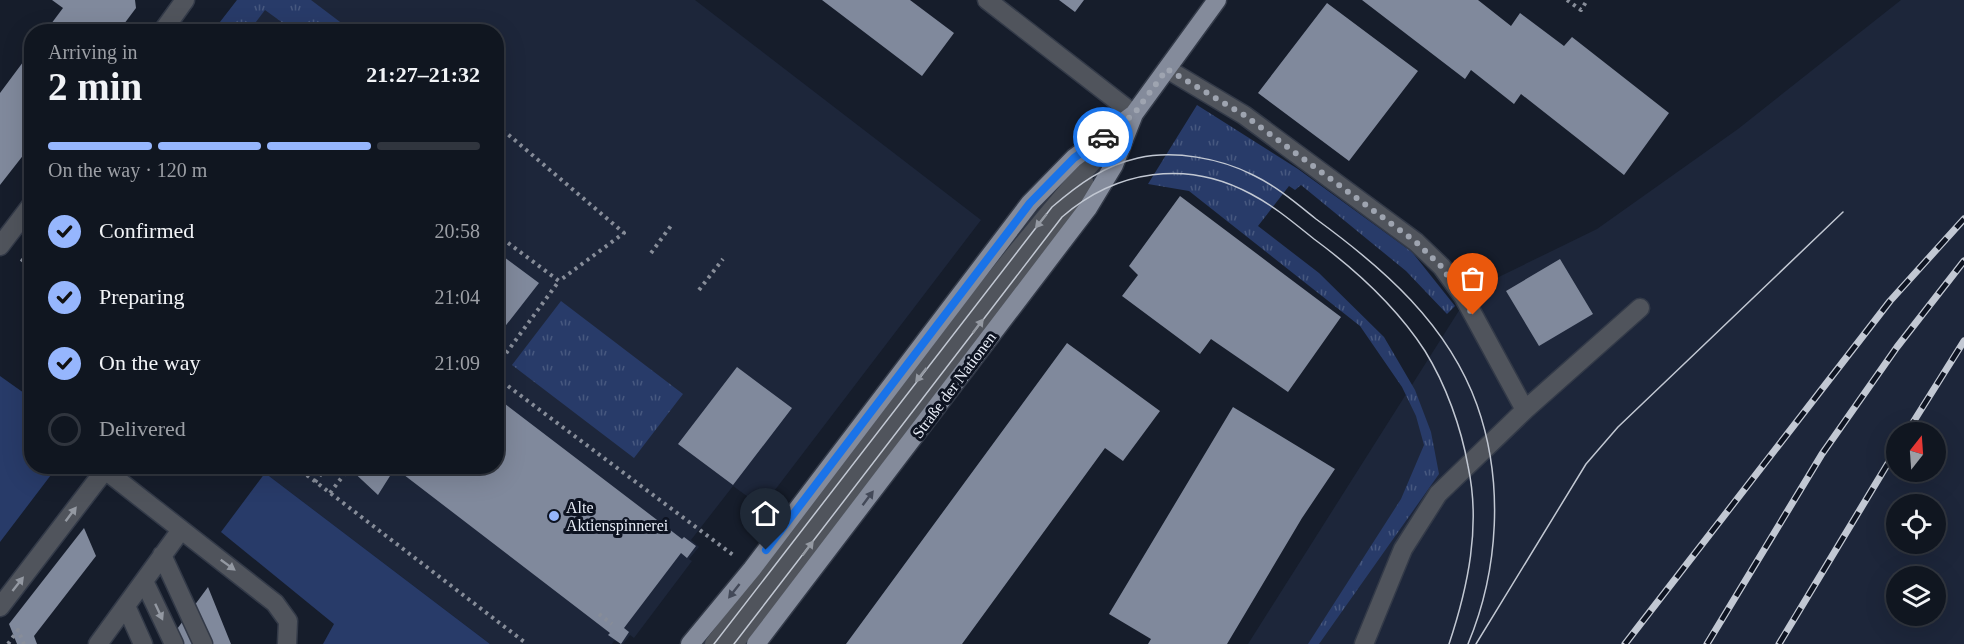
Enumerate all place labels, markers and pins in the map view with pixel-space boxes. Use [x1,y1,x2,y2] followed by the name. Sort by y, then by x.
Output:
[1447,253,1498,315] pin
[740,488,791,550] pin
[566,499,669,535] place label: Alte Aktienspinnerei
[547,509,561,523] marker: Alte Aktienspinnerei

